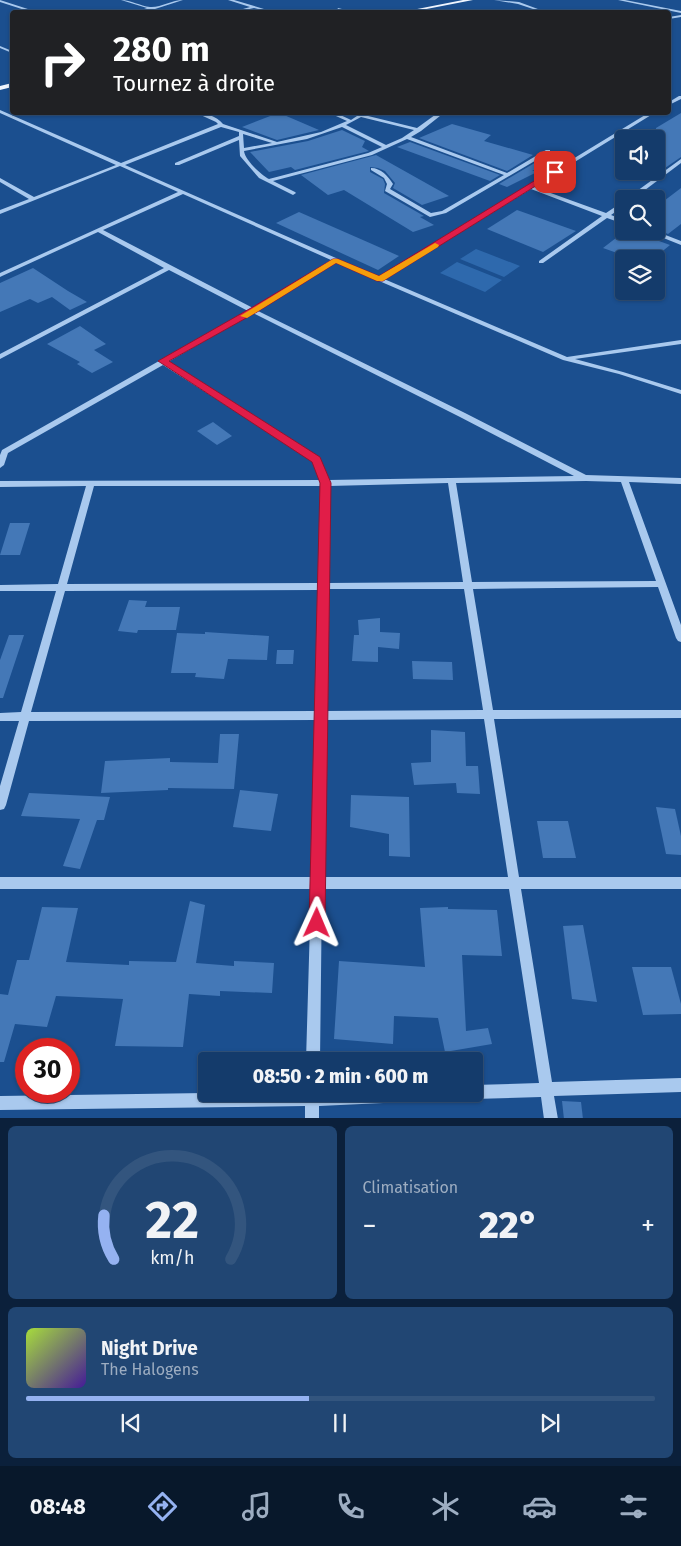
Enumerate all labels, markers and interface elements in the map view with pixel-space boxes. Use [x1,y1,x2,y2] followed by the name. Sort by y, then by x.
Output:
[113,28,210,70] text: 280 m
[30,30,95,95] icon: right
[113,70,275,97] text: Tournez à droite
[615,130,665,300] map controls
[615,130,665,180] button: sound
[534,151,576,193] pin
[541,158,569,186] icon: arrive
[615,190,665,240] button: search
[615,250,665,300] button: layers
[290,896,342,948] position arrow
[15,1038,80,1103] speed limit sign: 30
[253,1065,428,1088] text: 08:50 · 2 min · 600 m
[363,1178,458,1197] text: Climatisation
[145,1189,199,1252] text: 22
[479,1202,539,1248] text: 22°
[363,1209,377,1242] text: −
[641,1209,655,1242] text: +
[150,1247,194,1269] text: km/h
[101,1337,198,1360] text: Night Drive
[101,1360,199,1379] text: The Halogens
[117,1409,145,1437] icon: previous
[326,1409,354,1437] icon: pause
[536,1409,564,1437] icon: next
[145,1489,180,1524] icon: directions
[239,1489,274,1524] icon: music
[333,1489,368,1524] icon: phone
[428,1489,463,1524] icon: climate
[522,1489,557,1524] icon: car
[616,1489,651,1524] icon: filters
[30,1493,86,1520] text: 08:48

